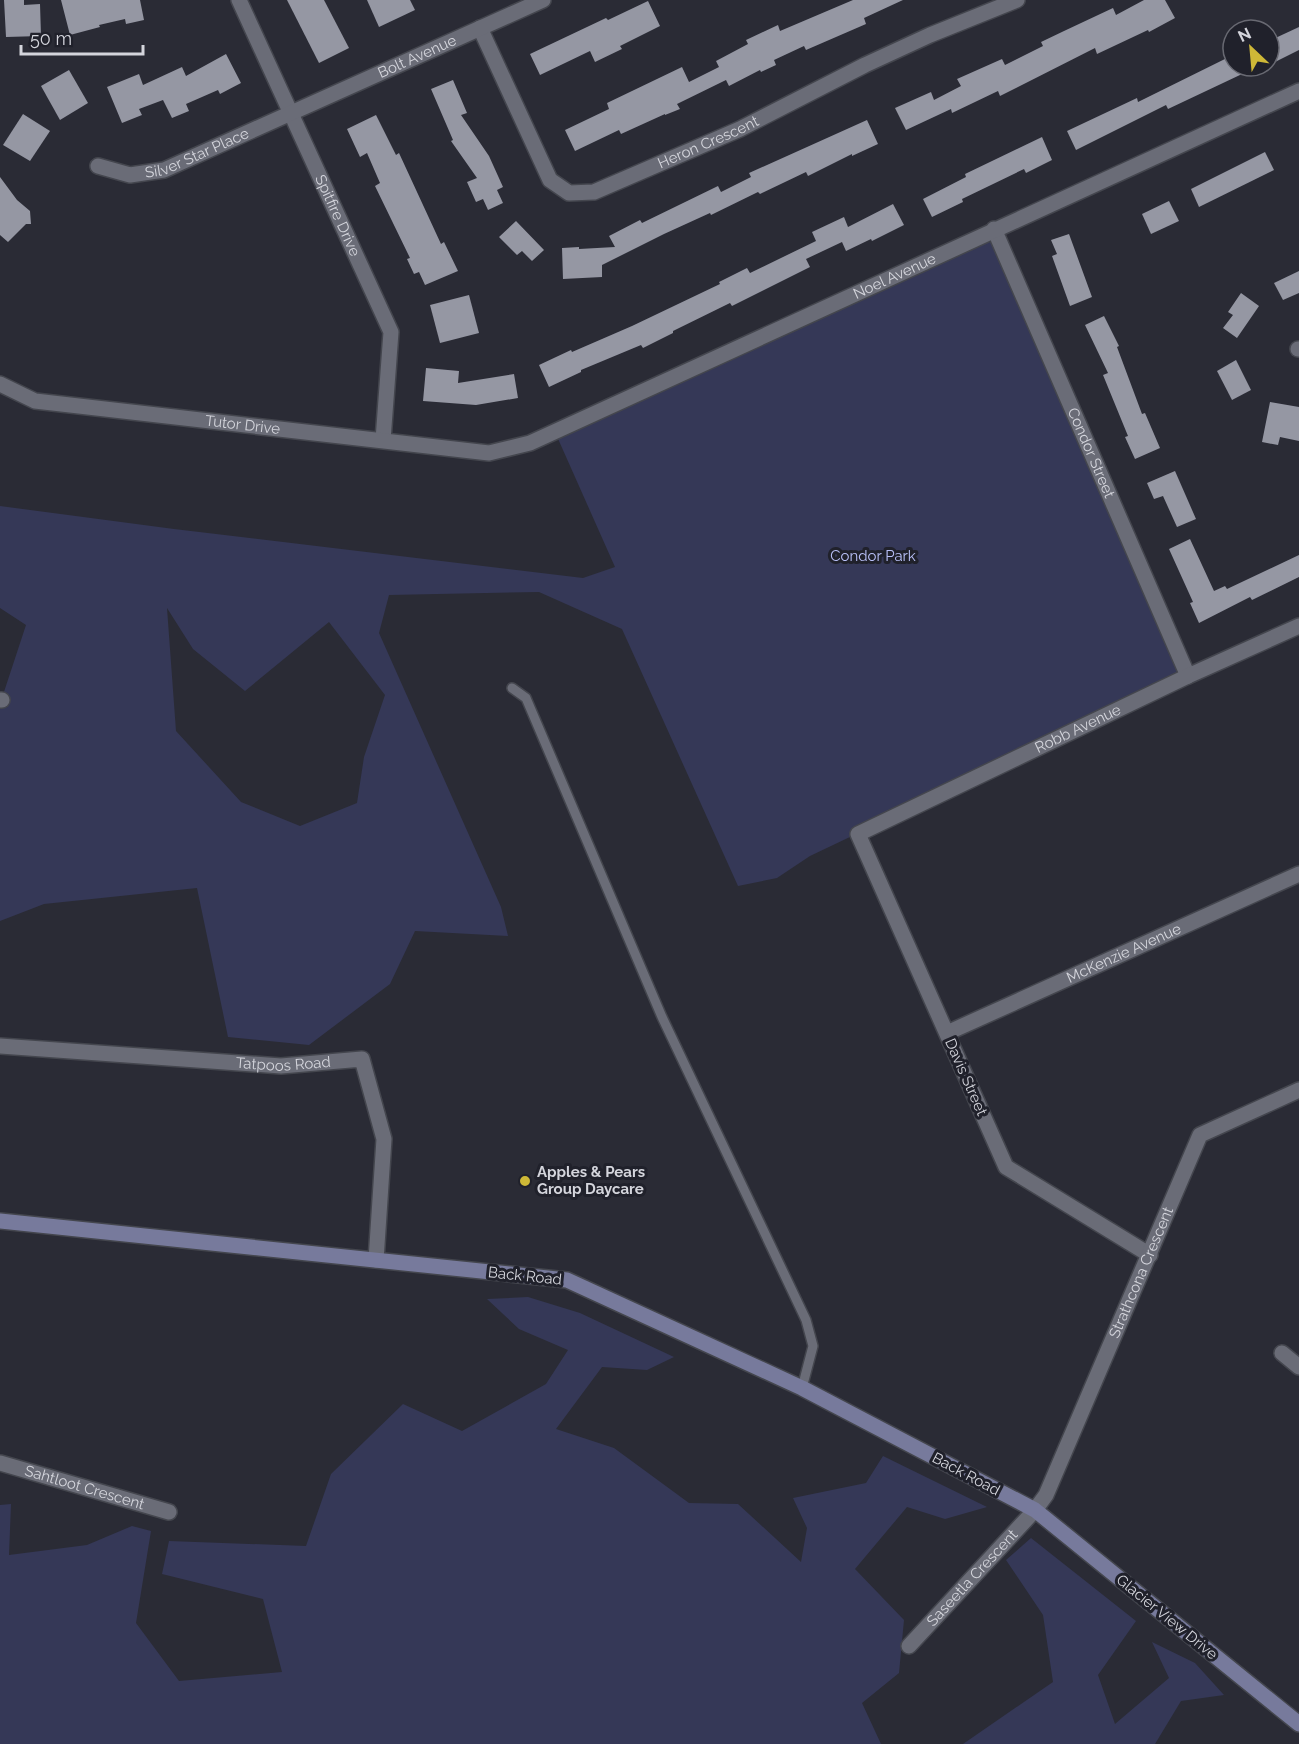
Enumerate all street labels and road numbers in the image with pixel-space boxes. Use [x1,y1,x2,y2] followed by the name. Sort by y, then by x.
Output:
[375,31,459,82] street label: Bolt Avenue
[655,112,762,172] street label: Heron Crescent
[144,124,252,182] street label: Silver Star Place
[311,172,364,259] street label: Spitfire Drive
[850,249,939,303] street label: Noel Avenue
[1064,405,1119,501] street label: Condor Street
[204,412,281,438] street label: Tutor Drive
[1032,700,1124,757] street label: Robb Avenue
[1064,919,1184,987] street label: McKenzie Avenue
[941,1036,991,1118] street label: Davis Street
[235,1053,331,1075] street label: Tatpoos Road
[1105,1204,1177,1341] street label: Strathcona Crescent
[487,1263,563,1289] street label: Back Road
[929,1449,1003,1499] street label: Back Road
[23,1462,146,1513] street label: Sahtloot Crescent
[923,1526,1021,1630] street label: Saseetla Crescent
[1113,1571,1221,1663] street label: Glacier View Drive

